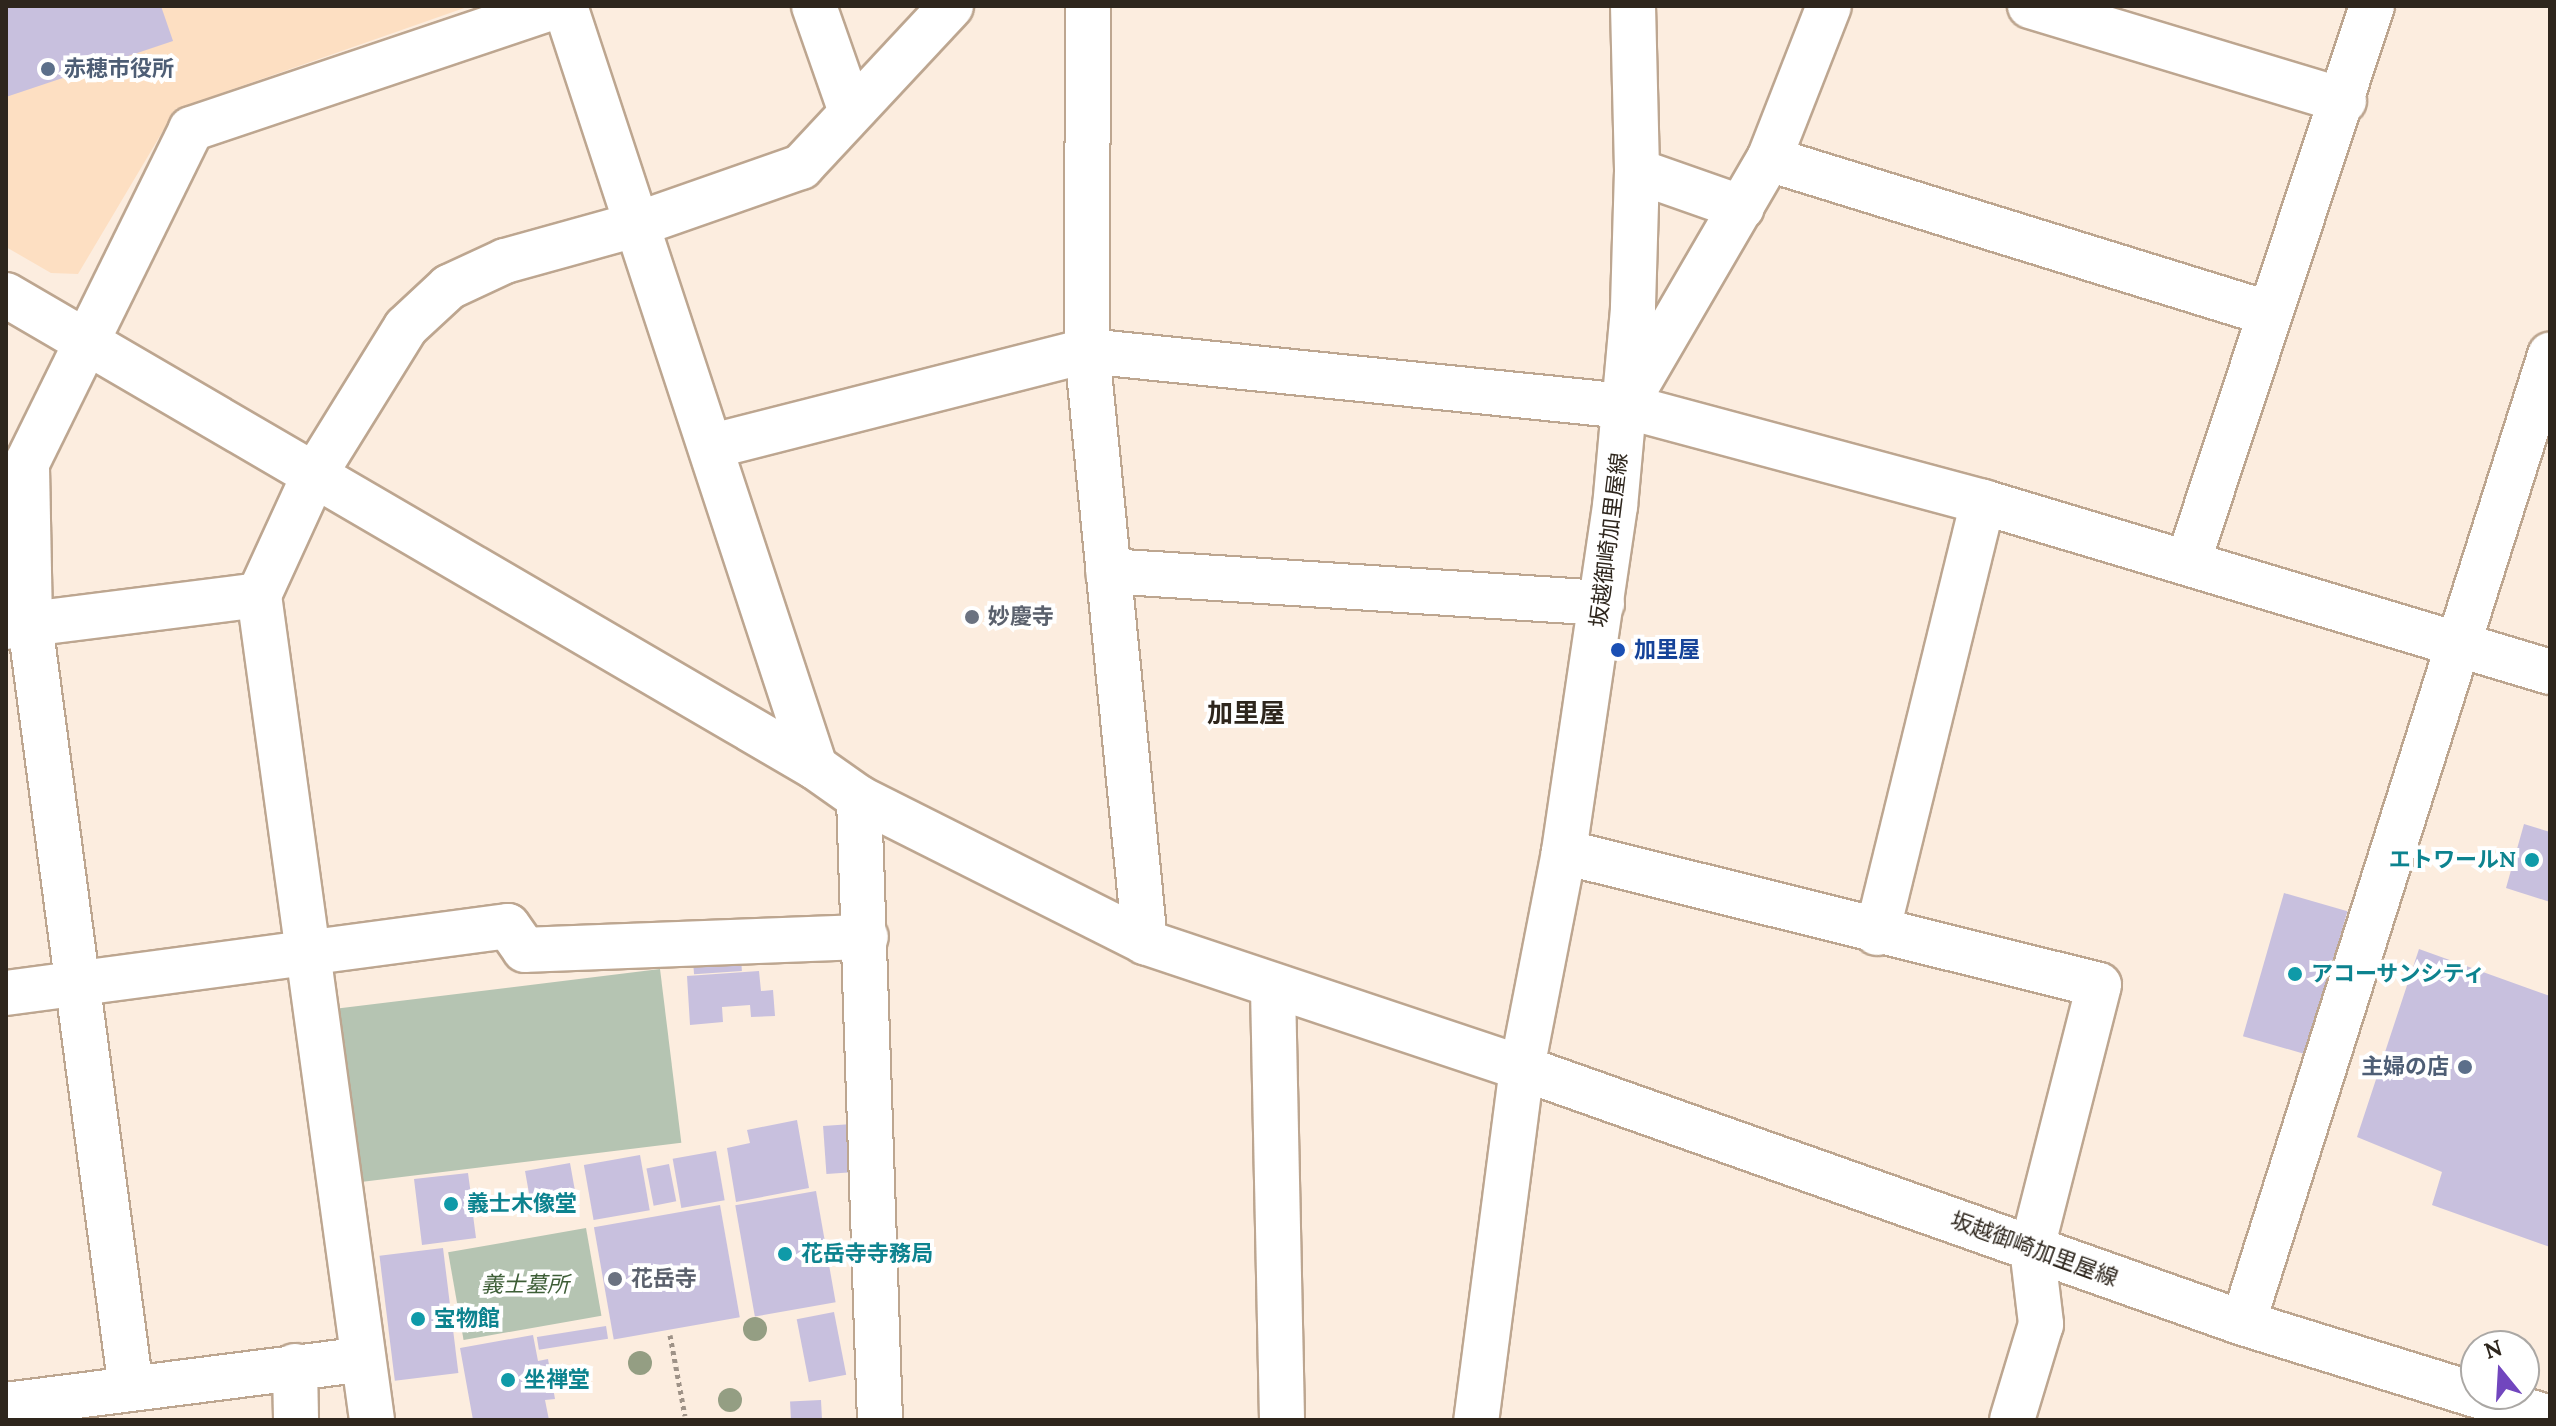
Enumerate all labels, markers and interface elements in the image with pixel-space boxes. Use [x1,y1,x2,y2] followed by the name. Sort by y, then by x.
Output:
[64,56,174,82] place label: 赤穂市役所
[39,60,57,78] marker: 赤穂市役所
[1585,451,1633,629] street label: 坂越御崎加里屋線
[988,604,1054,630] place label: 妙慶寺
[963,608,981,626] marker: 妙慶寺
[1634,637,1700,663] place label: 加里屋
[1609,641,1627,659] marker: 加里屋
[1207,697,1285,729] district label: 加里屋
[2389,847,2516,873] place label: エトワールN
[2523,851,2541,869] marker: エトワールN
[2311,961,2487,987] place label: アコーサンシティ
[2286,965,2304,983] marker: アコーサンシティ
[2361,1054,2449,1080] place label: 主婦の店
[2456,1058,2474,1076] marker: 主婦の店
[467,1191,577,1217] place label: 義士木像堂
[442,1195,460,1213] marker: 義士木像堂
[1947,1206,2121,1292] street label: 坂越御崎加里屋線
[801,1241,933,1267] place label: 花岳寺寺務局
[776,1245,794,1263] marker: 花岳寺寺務局
[631,1266,697,1292] place label: 花岳寺
[606,1270,624,1288] marker: 花岳寺
[481,1272,569,1298] park label: 義士墓所
[434,1306,500,1332] place label: 宝物館
[409,1310,427,1328] marker: 宝物館
[2460,1330,2540,1410] north arrow
[2481,1333,2506,1365] text: N
[524,1367,590,1393] place label: 坐禅堂
[499,1371,517,1389] marker: 坐禅堂

